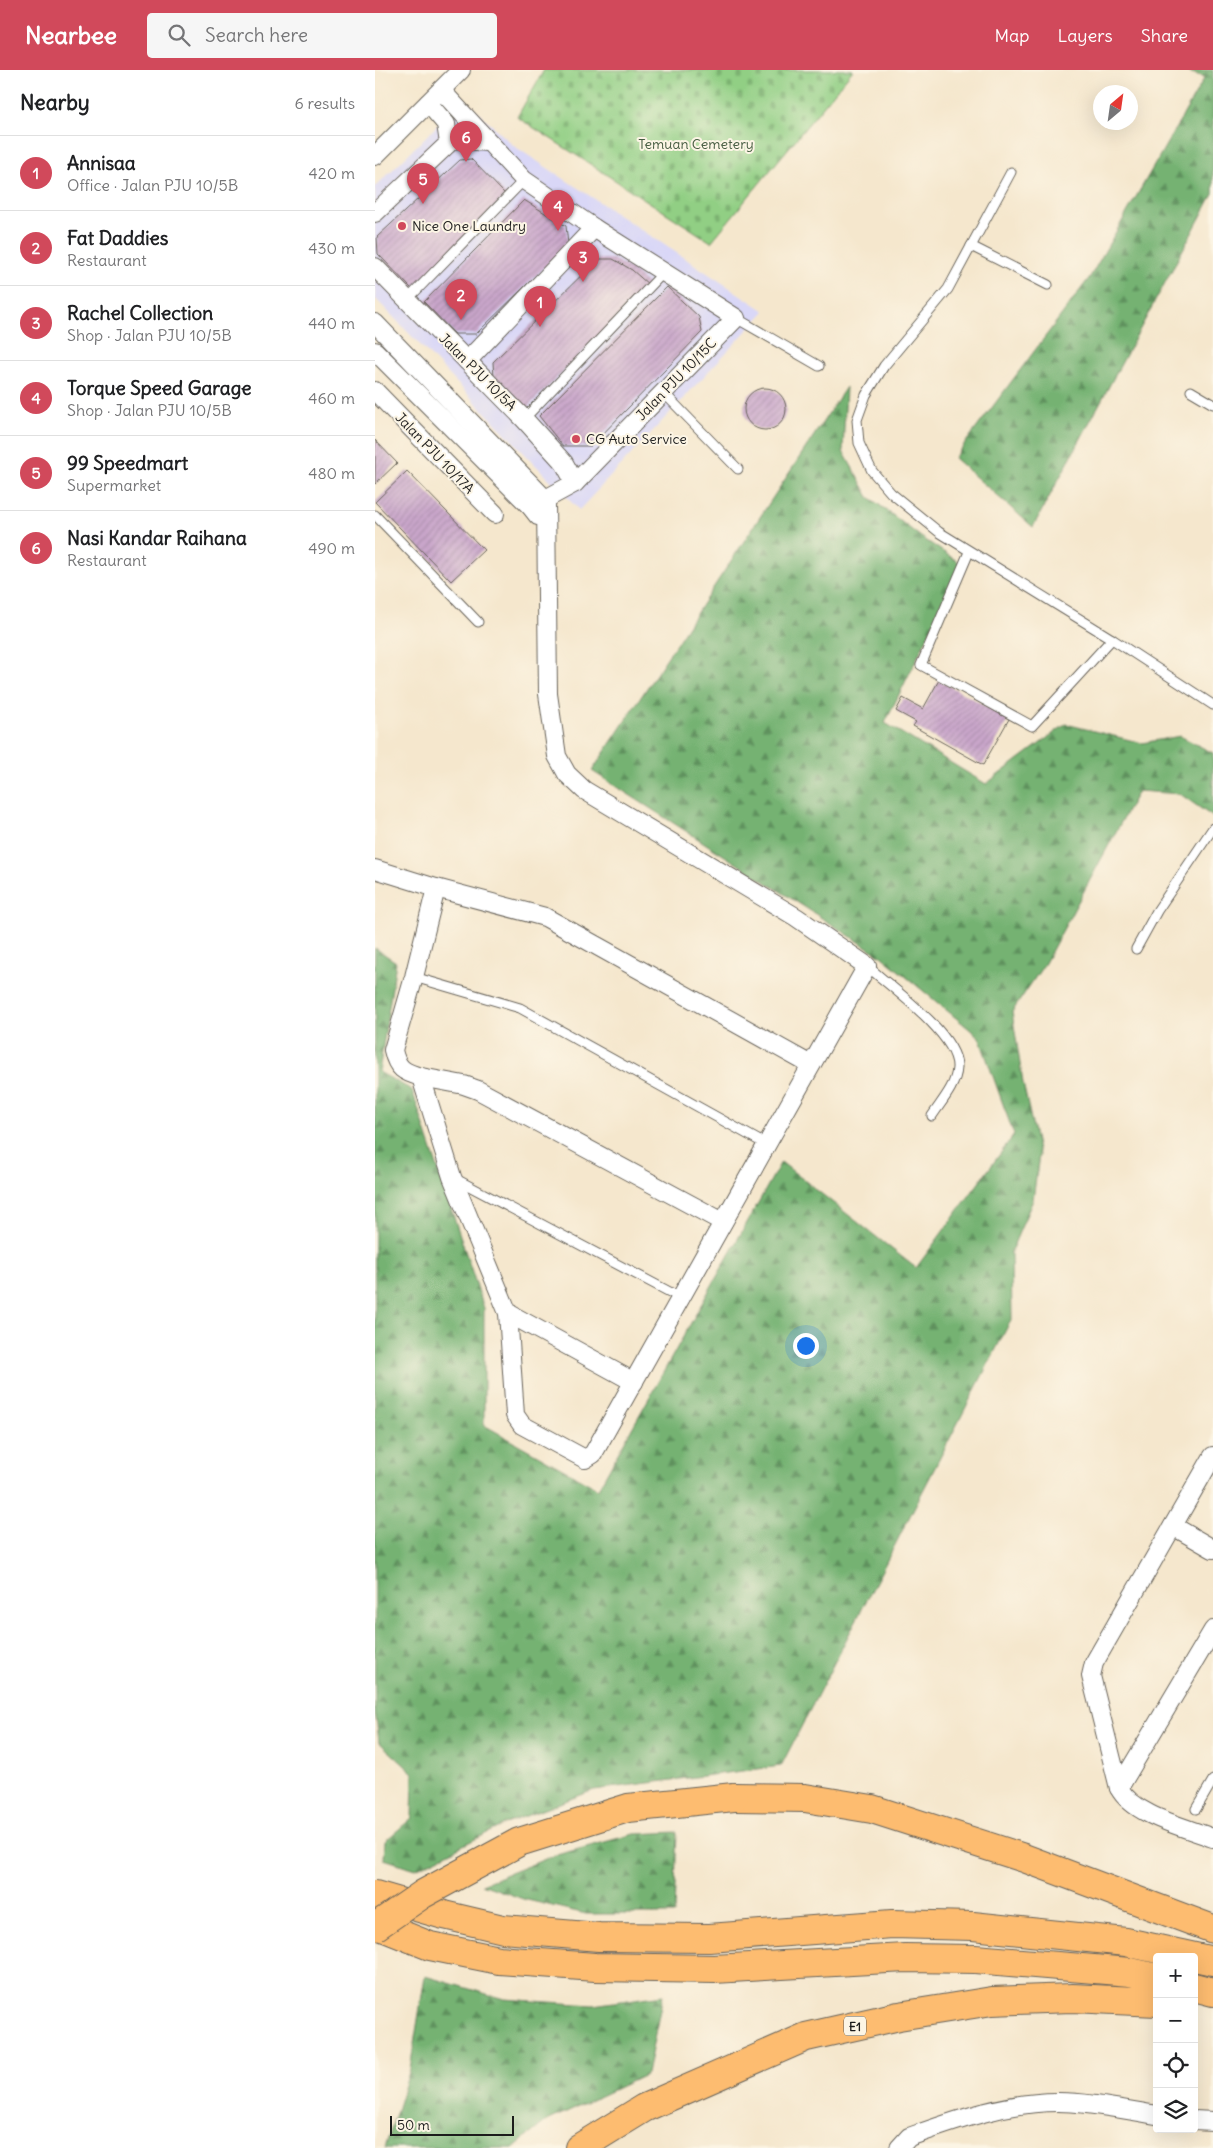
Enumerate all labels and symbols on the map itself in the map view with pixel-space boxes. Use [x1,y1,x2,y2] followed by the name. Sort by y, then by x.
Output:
[1093,85,1138,130] north arrow
[450,121,482,162] pin: 6
[638,135,754,153] park label: Temuan Cemetery
[407,163,439,204] pin: 5
[542,190,574,231] pin: 4
[412,217,526,235] place label: Nice One Laundry
[396,220,408,232] marker: Nice One Laundry
[567,241,599,282] pin: 3
[445,279,477,320] pin: 2
[524,286,556,327] pin: 1
[435,329,521,415] street label: Jalan PJU 10/5A
[632,334,720,424] street label: Jalan PJU 10/15C
[392,408,478,498] street label: Jalan PJU 10/17A
[586,430,687,448] place label: CG Auto Service
[570,433,582,445] marker: CG Auto Service
[793,1333,819,1359] your location
[844,2016,866,2035] road number: E1
[390,2113,514,2136] scale bar

